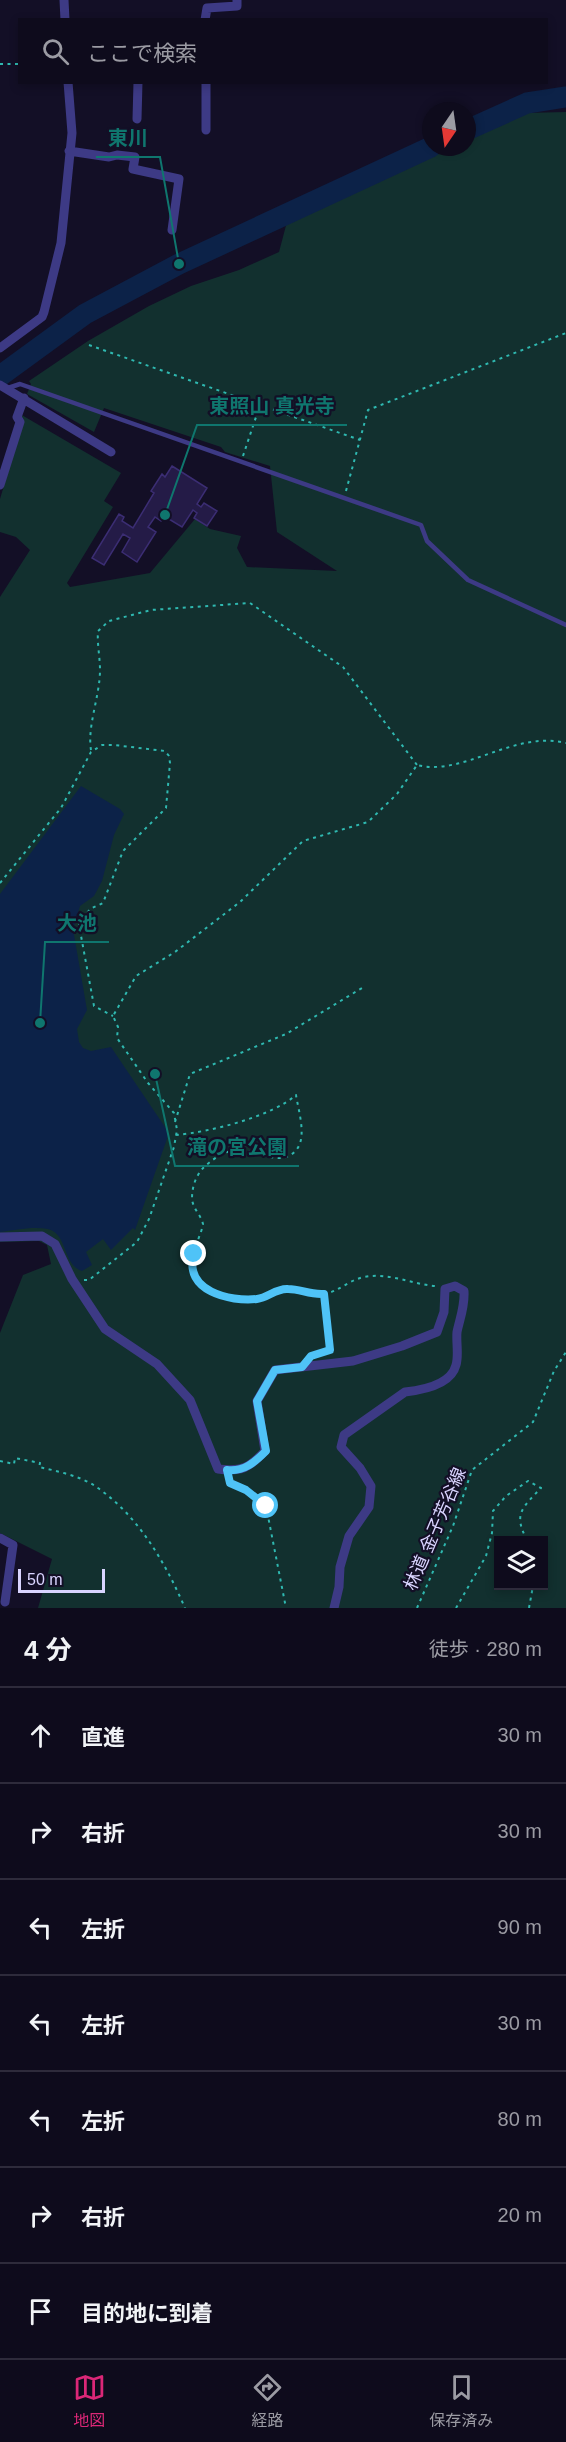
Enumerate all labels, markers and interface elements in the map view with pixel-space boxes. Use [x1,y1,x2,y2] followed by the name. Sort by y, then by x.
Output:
[18,18,548,84] search box
[39,35,72,68] icon: search
[87,41,197,66] text: ここで検索
[422,102,476,156] north arrow
[96,119,160,157] callout: 東川
[108,127,148,149] text: 東川
[197,387,347,425] callout: 東照山 真光寺
[209,395,335,417] text: 東照山 真光寺
[45,904,109,942] callout: 大池
[57,912,97,934] text: 大池
[175,1128,299,1166] callout: 滝の宮公園
[187,1136,287,1158] text: 滝の宮公園
[180,1240,206,1266] route end
[400,1465,470,1593] street label: 林道 金子芳谷線
[252,1492,278,1518] route start
[494,1536,548,1590] map controls
[494,1536,548,1590] button: layers
[18,1566,105,1594] scale bar
[27,1571,63,1588] text: 50 m
[24,1635,72,1665] text: 4 分
[429,1638,542,1660] text: 徒歩 · 280 m
[24,1719,57,1752] icon: ahead
[498,1724,542,1746] text: 30 m
[81,1725,125,1750] text: 直進
[24,1815,57,1848] icon: right
[498,1820,542,1842] text: 30 m
[81,1821,125,1846] text: 右折
[24,1911,57,1944] icon: left
[498,1916,542,1938] text: 90 m
[81,1917,125,1942] text: 左折
[24,2007,57,2040] icon: left
[498,2012,542,2034] text: 30 m
[81,2013,125,2038] text: 左折
[24,2103,57,2136] icon: left
[498,2108,542,2130] text: 80 m
[81,2109,125,2134] text: 左折
[24,2199,57,2232] icon: right
[498,2204,542,2226] text: 20 m
[81,2205,125,2230] text: 右折
[24,2295,57,2328] icon: arrive
[81,2301,213,2326] text: 目的地に到着
[73,2371,106,2431] tab: 地図
[251,2371,284,2431] tab: 経路
[429,2371,493,2431] tab: 保存済み

